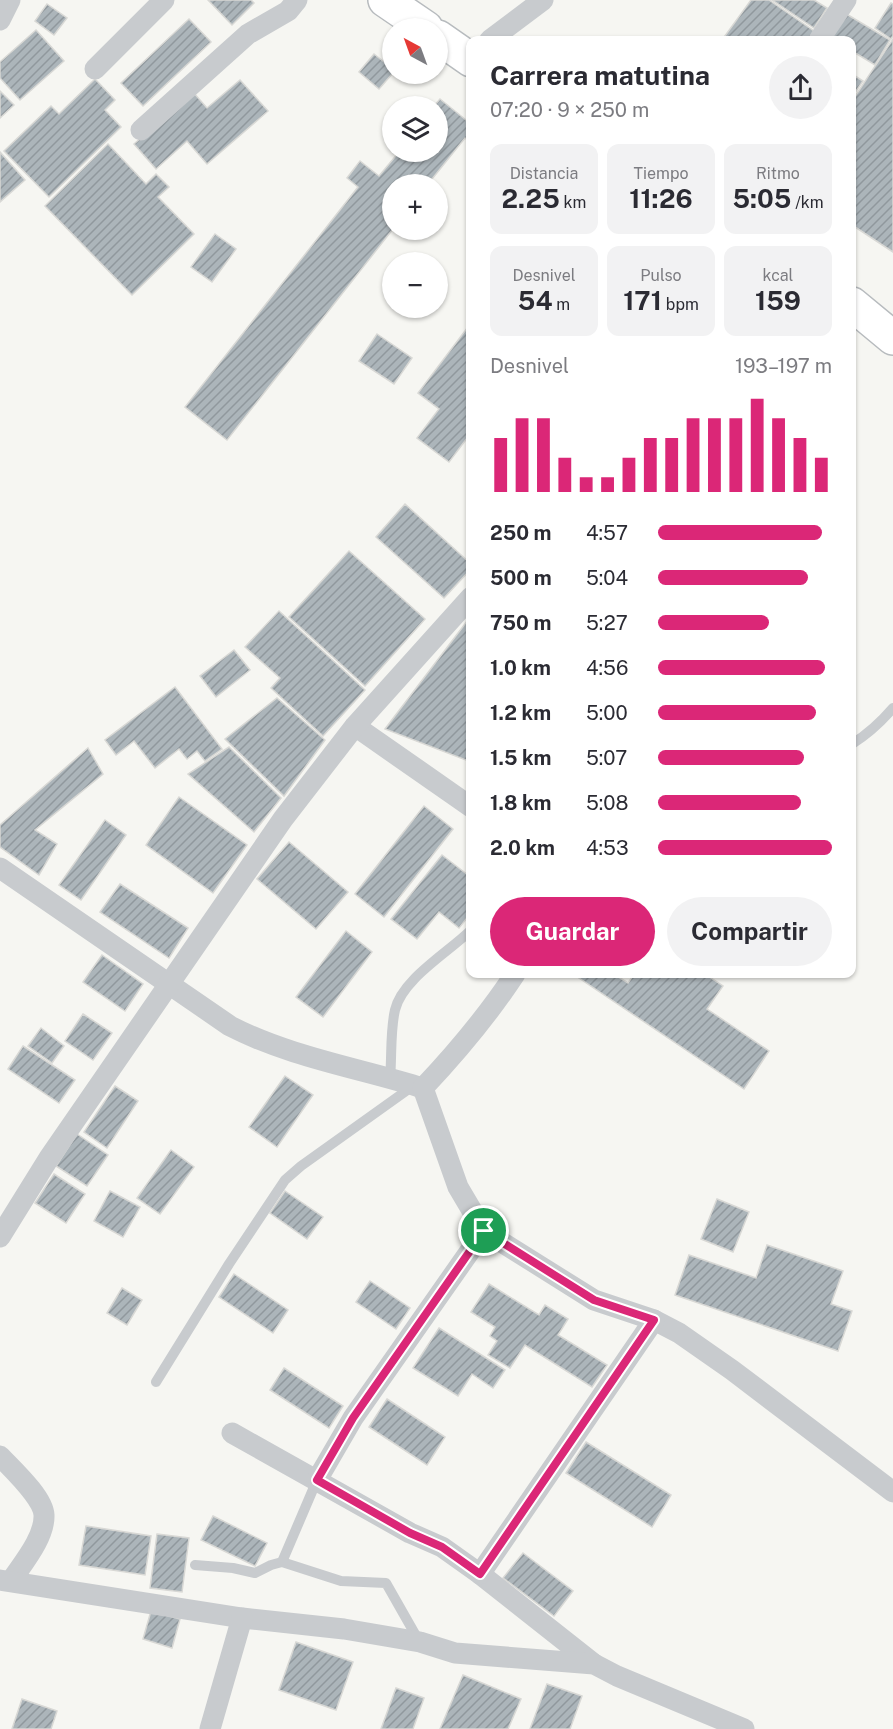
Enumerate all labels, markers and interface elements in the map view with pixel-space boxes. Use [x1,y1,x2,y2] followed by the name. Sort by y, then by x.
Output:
[382,18,448,84] north arrow
[382,18,448,318] map controls
[769,56,832,119] button: share
[490,59,710,91] text: Carrera matutina
[382,96,448,162] button: layers
[490,98,649,122] text: 07:20 · 9 × 250 m
[510,164,578,183] text: Distancia
[634,164,688,183] text: Tiempo
[756,164,800,183] text: Ritmo
[382,174,448,240] button: +
[502,183,560,214] text: 2.25
[629,183,693,214] text: 11:26
[732,183,791,214] text: 5:05
[560,193,586,212] text: km
[791,193,824,212] text: /km
[382,252,448,318] button: −
[512,266,576,285] text: Desnivel
[640,266,682,285] text: Pulso
[763,266,793,285] text: kcal
[518,285,552,316] text: 54
[623,285,662,316] text: 171
[755,285,801,316] text: 159
[552,295,570,314] text: m
[662,295,699,314] text: bpm
[490,354,569,378] text: Desnivel
[735,354,832,378] text: 193–197 m
[490,521,552,545] text: 250 m
[586,521,628,545] text: 4:57
[490,566,552,590] text: 500 m
[586,566,628,590] text: 5:04
[490,611,551,635] text: 750 m
[586,611,628,635] text: 5:27
[490,656,551,680] text: 1.0 km
[586,656,628,680] text: 4:56
[490,701,551,725] text: 1.2 km
[586,701,628,725] text: 5:00
[490,746,551,770] text: 1.5 km
[586,746,627,770] text: 5:07
[490,791,551,815] text: 1.8 km
[586,791,628,815] text: 5:08
[490,836,555,860] text: 2.0 km
[586,836,629,860] text: 4:53
[490,897,655,966] button: Guardar
[667,897,832,966] button: Compartir
[458,1205,509,1256] pin
[467,1214,500,1247] icon: arrive

